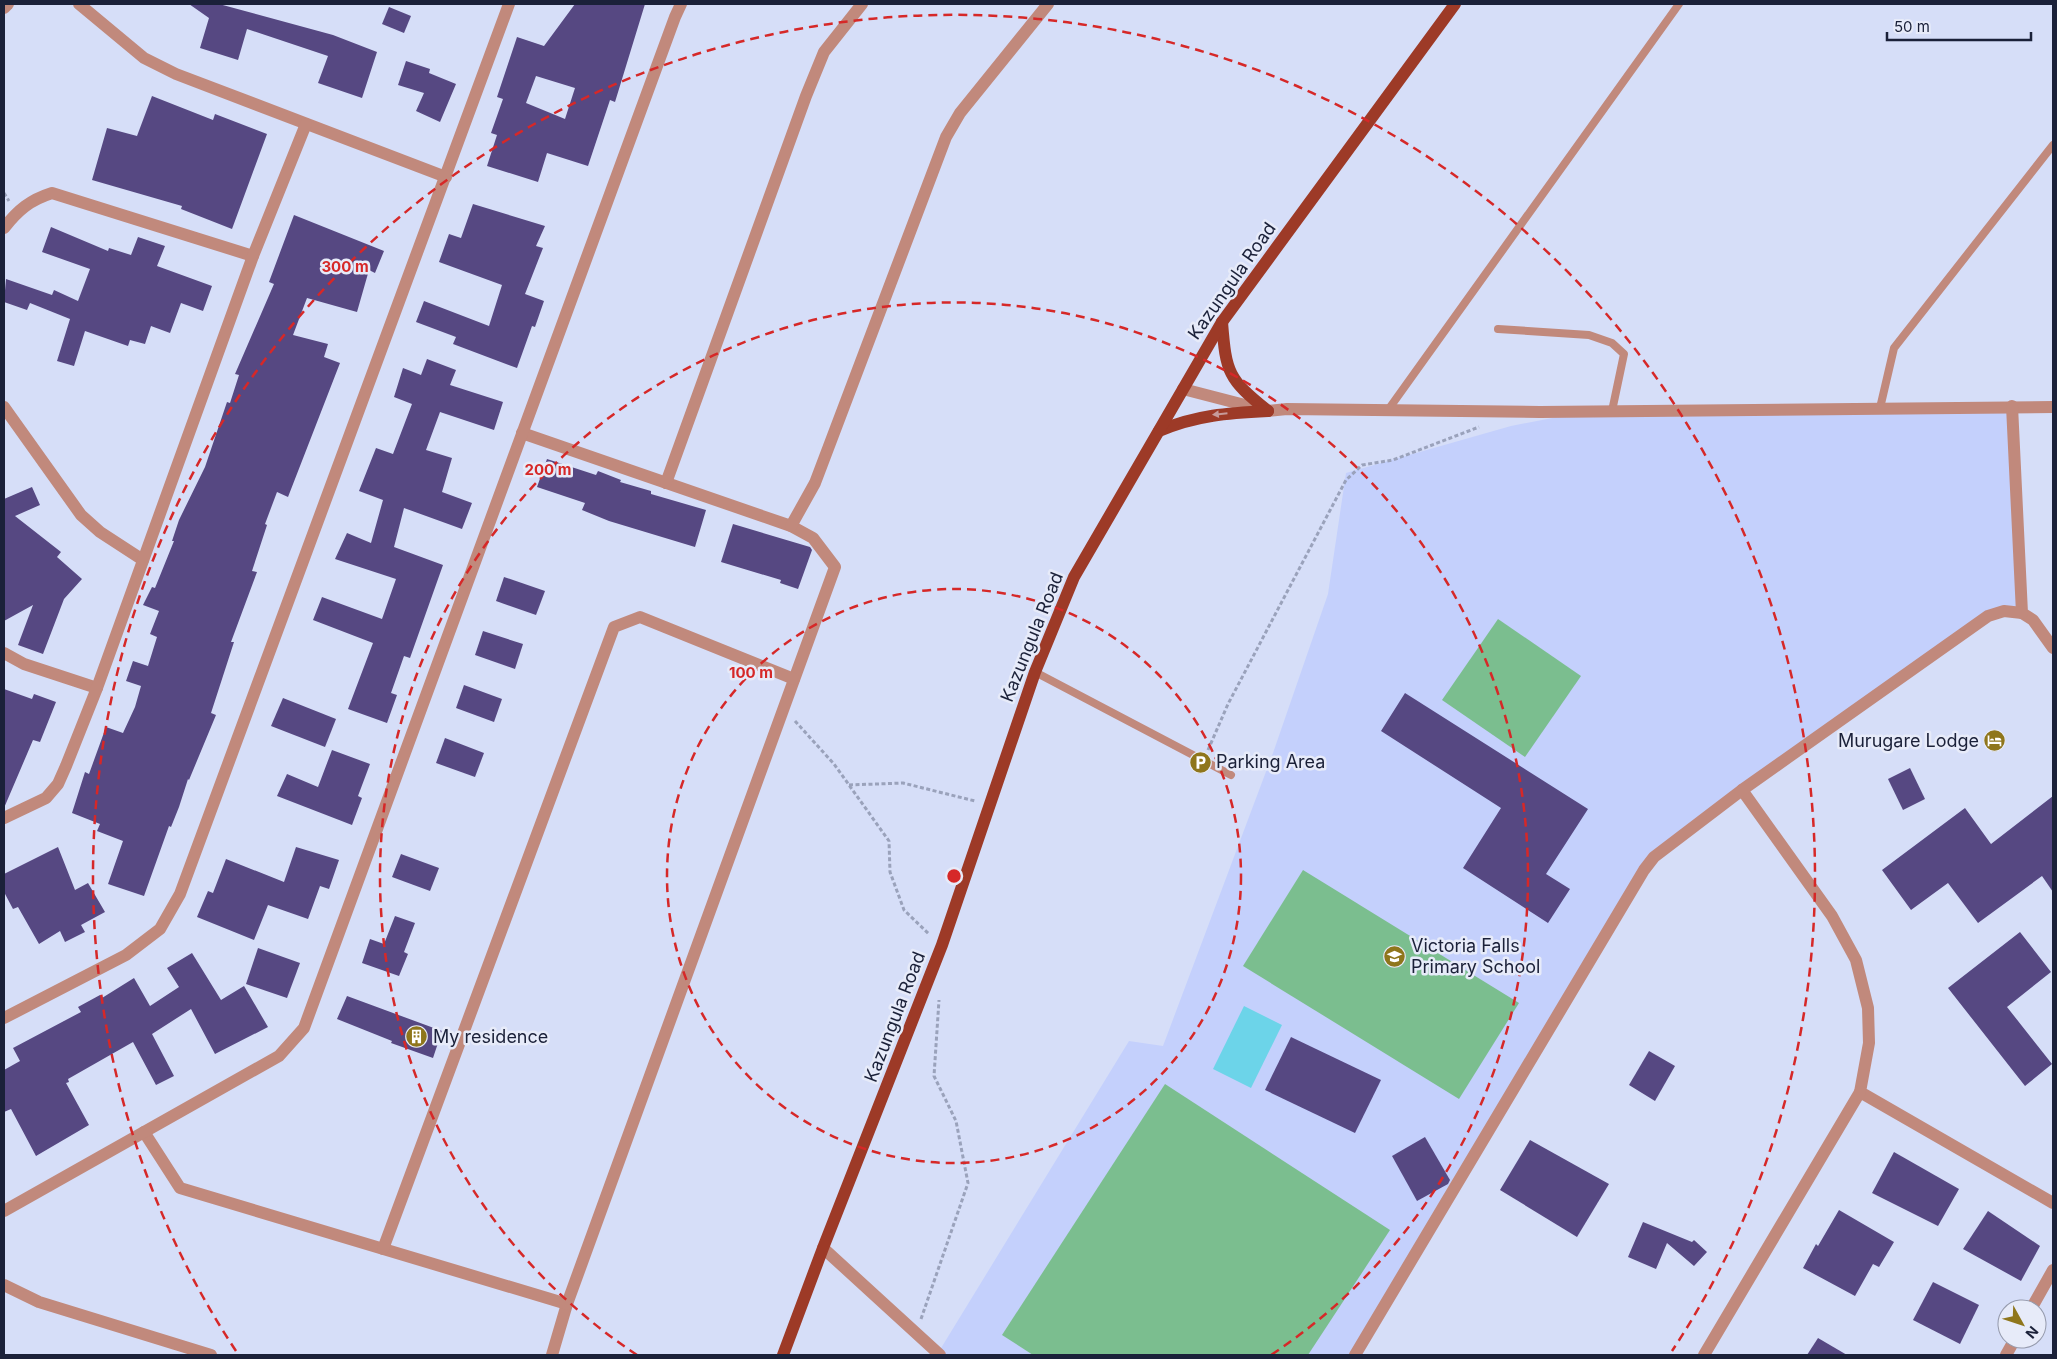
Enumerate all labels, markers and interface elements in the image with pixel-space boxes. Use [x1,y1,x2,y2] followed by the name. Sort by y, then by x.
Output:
[1887,10,2031,42] scale bar
[1894,17,1930,36] text: 50 m
[1183,218,1280,343] street label: Kazungula Road
[321,257,369,276] text: 300 m
[1212,410,1228,418] one-way arrow
[525,460,571,479] text: 200 m
[996,569,1067,705] street label: Kazungula Road
[729,663,773,682] text: 100 m
[1983,729,2007,753] hotel icon: Murugare Lodge
[1838,730,1979,751] place label: Murugare Lodge
[1188,750,1212,774] parking icon: Parking Area
[1216,751,1325,772] place label: Parking Area
[945,867,963,885] centre of rings
[1411,935,1540,977] place label: Victoria Falls Primary School
[1383,944,1407,968] school or university icon: Victoria Falls Primary School
[860,949,929,1085] street label: Kazungula Road
[405,1025,429,1049] building icon: My residence
[433,1026,548,1047] place label: My residence
[1997,1299,2047,1349] north arrow
[2022,1323,2042,1342] text: N

